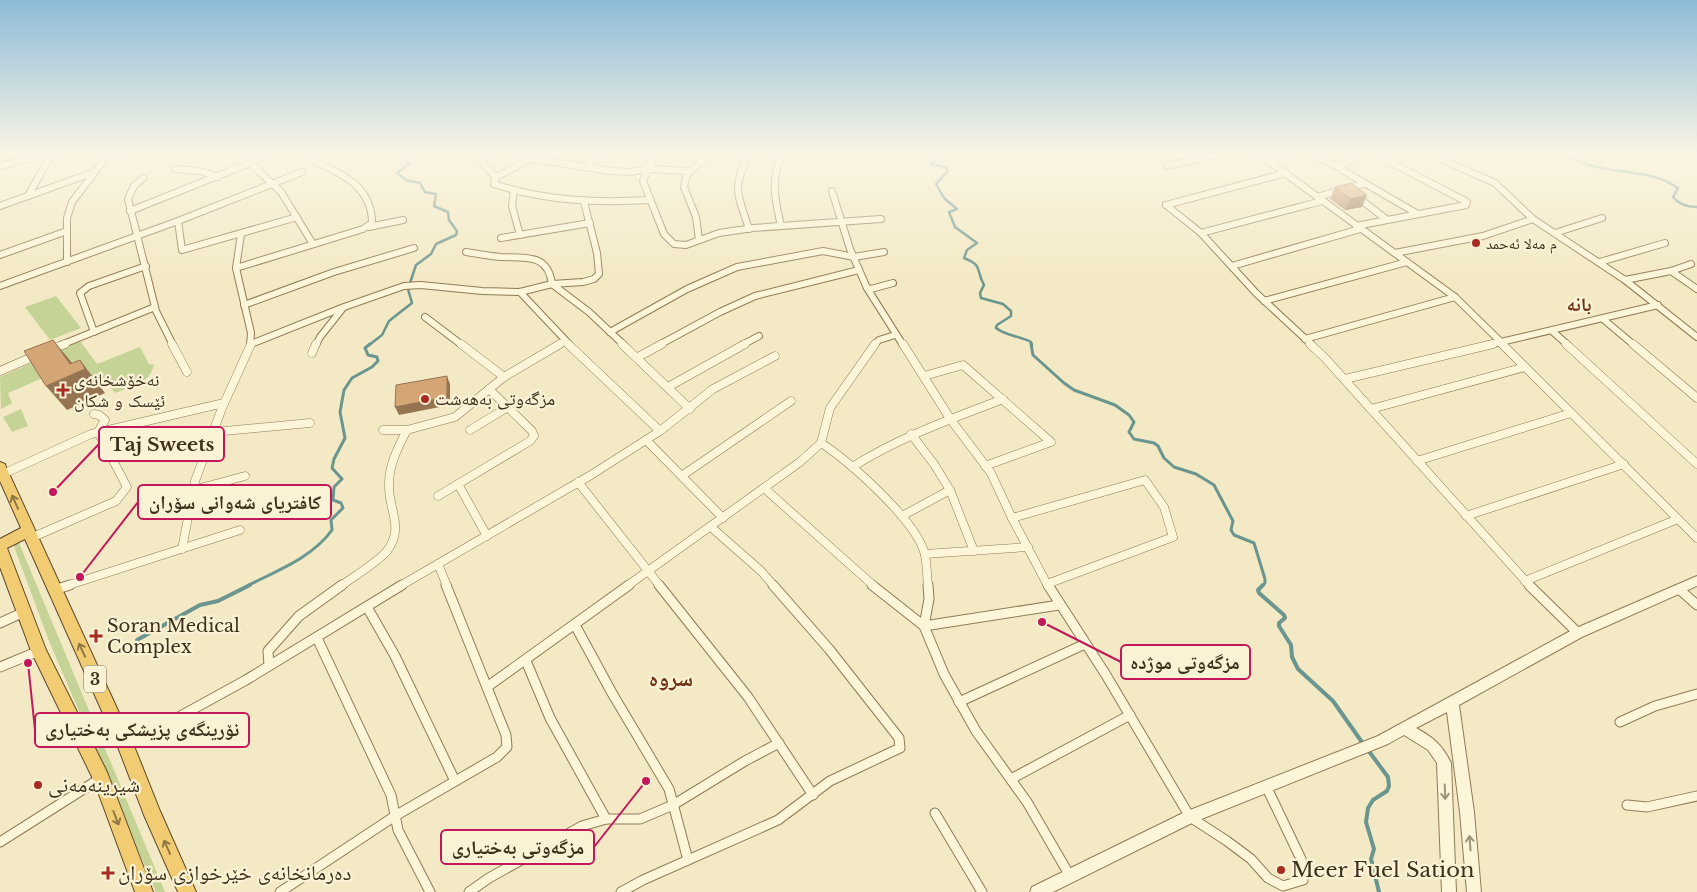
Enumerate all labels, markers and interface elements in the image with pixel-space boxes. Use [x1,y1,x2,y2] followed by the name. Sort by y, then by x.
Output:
[1486,234,1557,254] place label: م مەلا ئەحمد
[1470,237,1482,249] marker: م مەلا ئەحمد
[1567,293,1591,316] district label: بانە
[74,369,165,412] place label: نەخۆشخانەی ئێسک و شکان
[56,383,70,397] marker: نەخۆشخانەی ئێسک و شکان
[435,388,555,410] place label: مزگەوتی بەهەشت
[419,393,431,405] marker: مزگەوتی بەهەشت
[99,427,224,461] callout: Taj Sweets
[110,433,214,456] text: Taj Sweets
[138,485,331,519] callout: کافتریای شەوانی سۆران
[149,491,322,514] text: کافتریای شەوانی سۆران
[10,495,20,510] one-way arrow
[107,615,240,658] place label: Soran Medical Complex
[89,629,103,643] marker: Soran Medical Complex
[76,643,86,658] one-way arrow
[1121,645,1250,679] callout: مزگەوتی موژدە
[1130,651,1240,674] text: مزگەوتی موژدە
[649,665,693,692] district label: سروە
[84,666,106,692] road number: 3
[35,713,249,747] callout: نۆرینگەی پزیشکی بەختیاری
[45,718,239,741] text: نۆرینگەی پزیشکی بەختیاری
[48,772,140,798] place label: شیرینەمەنی
[32,779,44,791] marker: شیرینەمەنی
[1440,784,1450,800] one-way arrow
[112,810,121,825] one-way arrow
[441,830,594,864] callout: مزگەوتی بەختیاری
[452,836,584,859] text: مزگەوتی بەختیاری
[1465,836,1474,852] one-way arrow
[162,840,171,855] one-way arrow
[1291,857,1474,883] place label: Meer Fuel Sation
[118,860,351,886] place label: دەرمانخانەی خێرخوازی سۆران
[1275,864,1287,876] marker: Meer Fuel Sation
[102,867,114,879] marker: دەرمانخانەی خێرخوازی سۆران

